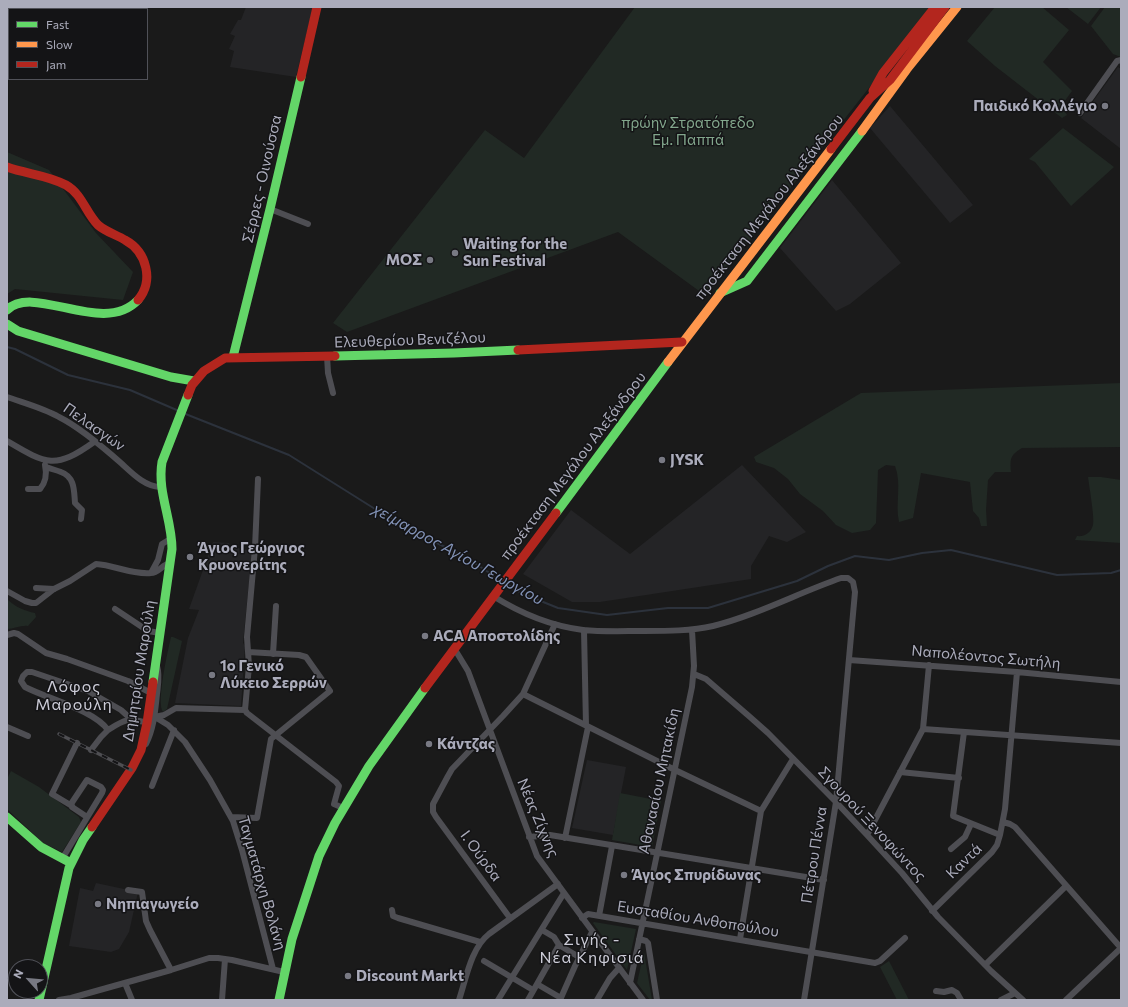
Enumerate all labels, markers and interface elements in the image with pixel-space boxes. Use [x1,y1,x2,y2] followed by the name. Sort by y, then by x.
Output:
[8,8,148,80] legend
[46,17,69,31] text: Fast
[46,37,73,51] text: Slow
[46,57,66,71] text: Jam
[973,97,1097,115] place label: Παιδικό Κολλέγιο
[1100,101,1110,111] marker: Παιδικό Κολλέγιο
[691,110,847,304] street label: προέκταση Μεγάλου Αλεξάνδρου
[239,113,285,245] street label: Σέρρες - Οινούσσα
[621,114,755,149] park label: πρώην Στρατόπεδο Εμ. Παππά
[463,235,567,270] place label: Waiting for the Sun Festival
[450,248,460,258] marker: Waiting for the Sun Festival
[386,251,422,269] place label: ΜΟΣ
[425,255,435,265] marker: ΜΟΣ
[334,328,486,352] street label: Ελευθερίου Βενιζέλου
[496,368,650,564] street label: προέκταση Μεγάλου Αλεξάνδρου
[60,399,128,455] street label: Πελασγών
[670,451,704,469] place label: JYSK
[657,455,667,465] marker: JYSK
[369,499,547,609] water label: χείμαρρος Αγίου Γεωργίου
[198,539,305,574] place label: Άγιος Γεώργιος Κρυονερίτης
[185,552,195,562] marker: Άγιος Γεώργιος Κρυονερίτης
[119,599,159,743] street label: Δημητρίου Μαρούλη
[433,627,560,645] place label: ACA Αποστολίδης
[420,631,430,641] marker: ACA Αποστολίδης
[911,642,1061,672] street label: Ναπολέοντος Σωτήλη
[220,657,327,692] place label: 1ο Γενικό Λύκειο Σερρών
[207,670,217,680] marker: 1ο Γενικό Λύκειο Σερρών
[35,677,113,715] district label: Λόφος Μαρούλη
[635,706,683,856] street label: Αθανασίου Μητακίδη
[437,735,495,753] place label: Κάντζας
[424,739,434,749] marker: Κάντζας
[814,763,930,885] street label: Σγουρού Ξενοφώντος
[513,776,563,860] street label: Νέας Ζίχνης
[797,805,831,905] street label: Πέτρου Πέννα
[234,814,290,952] street label: Ταγματάρχη Βολάνη
[457,827,505,885] street label: Ι. Ούρδα
[942,840,986,882] street label: Καντά
[632,866,761,884] place label: Άγιος Σπυρίδωνας
[619,870,629,880] marker: Άγιος Σπυρίδωνας
[106,895,199,913] place label: Νηπιαγωγείο
[616,897,780,941] street label: Ευσταθίου Ανθοπούλου
[93,899,103,909] marker: Νηπιαγωγείο
[540,930,644,968] district label: Σιγής - Νέα Κηφισιά
[8,959,48,999] north arrow
[10,967,25,980] text: N
[356,967,464,985] place label: Discount Markt
[343,971,353,981] marker: Discount Markt

